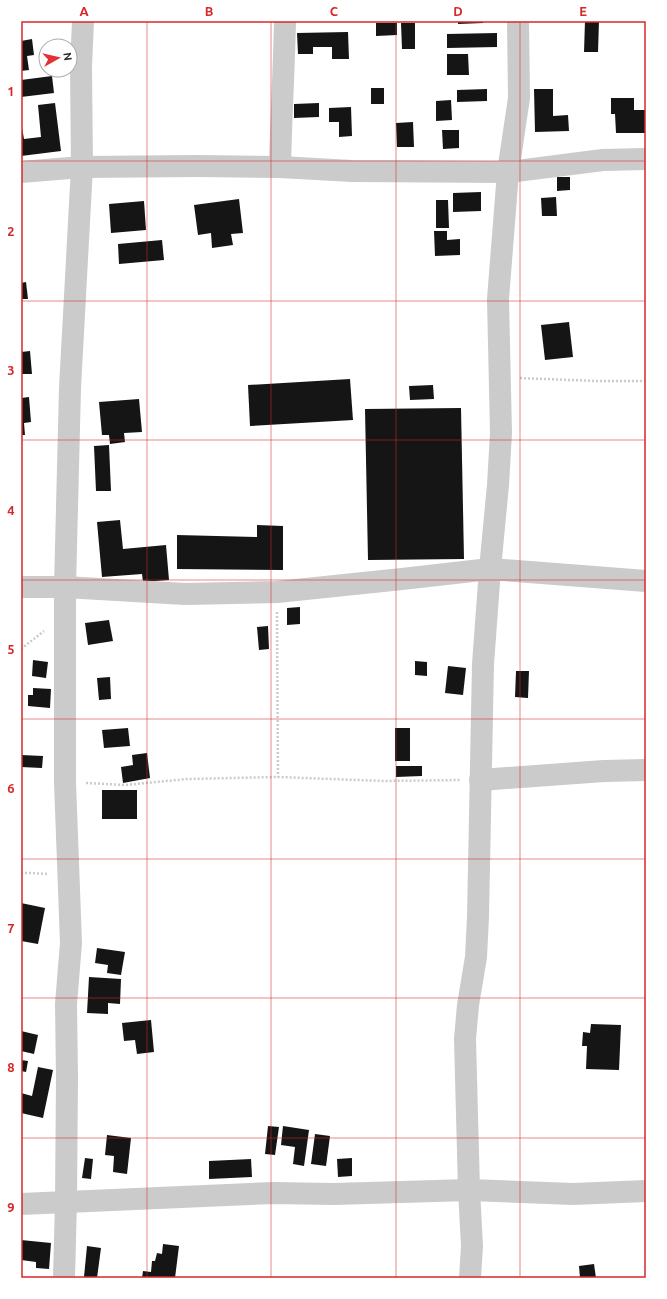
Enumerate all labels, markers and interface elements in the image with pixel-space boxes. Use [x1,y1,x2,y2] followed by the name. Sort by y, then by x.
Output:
[79,4,89,18] text: A
[205,4,214,18] text: B
[330,4,339,18] text: C
[453,4,463,18] text: D
[579,4,587,18] text: E
[38,38,78,78] north arrow
[61,52,74,62] text: N
[7,84,15,98] text: 1
[7,224,15,238] text: 2
[7,363,15,377] text: 3
[7,503,15,517] text: 4
[7,642,15,656] text: 5
[7,781,15,795] text: 6
[7,921,15,935] text: 7
[7,1060,15,1074] text: 8
[7,1200,15,1214] text: 9

